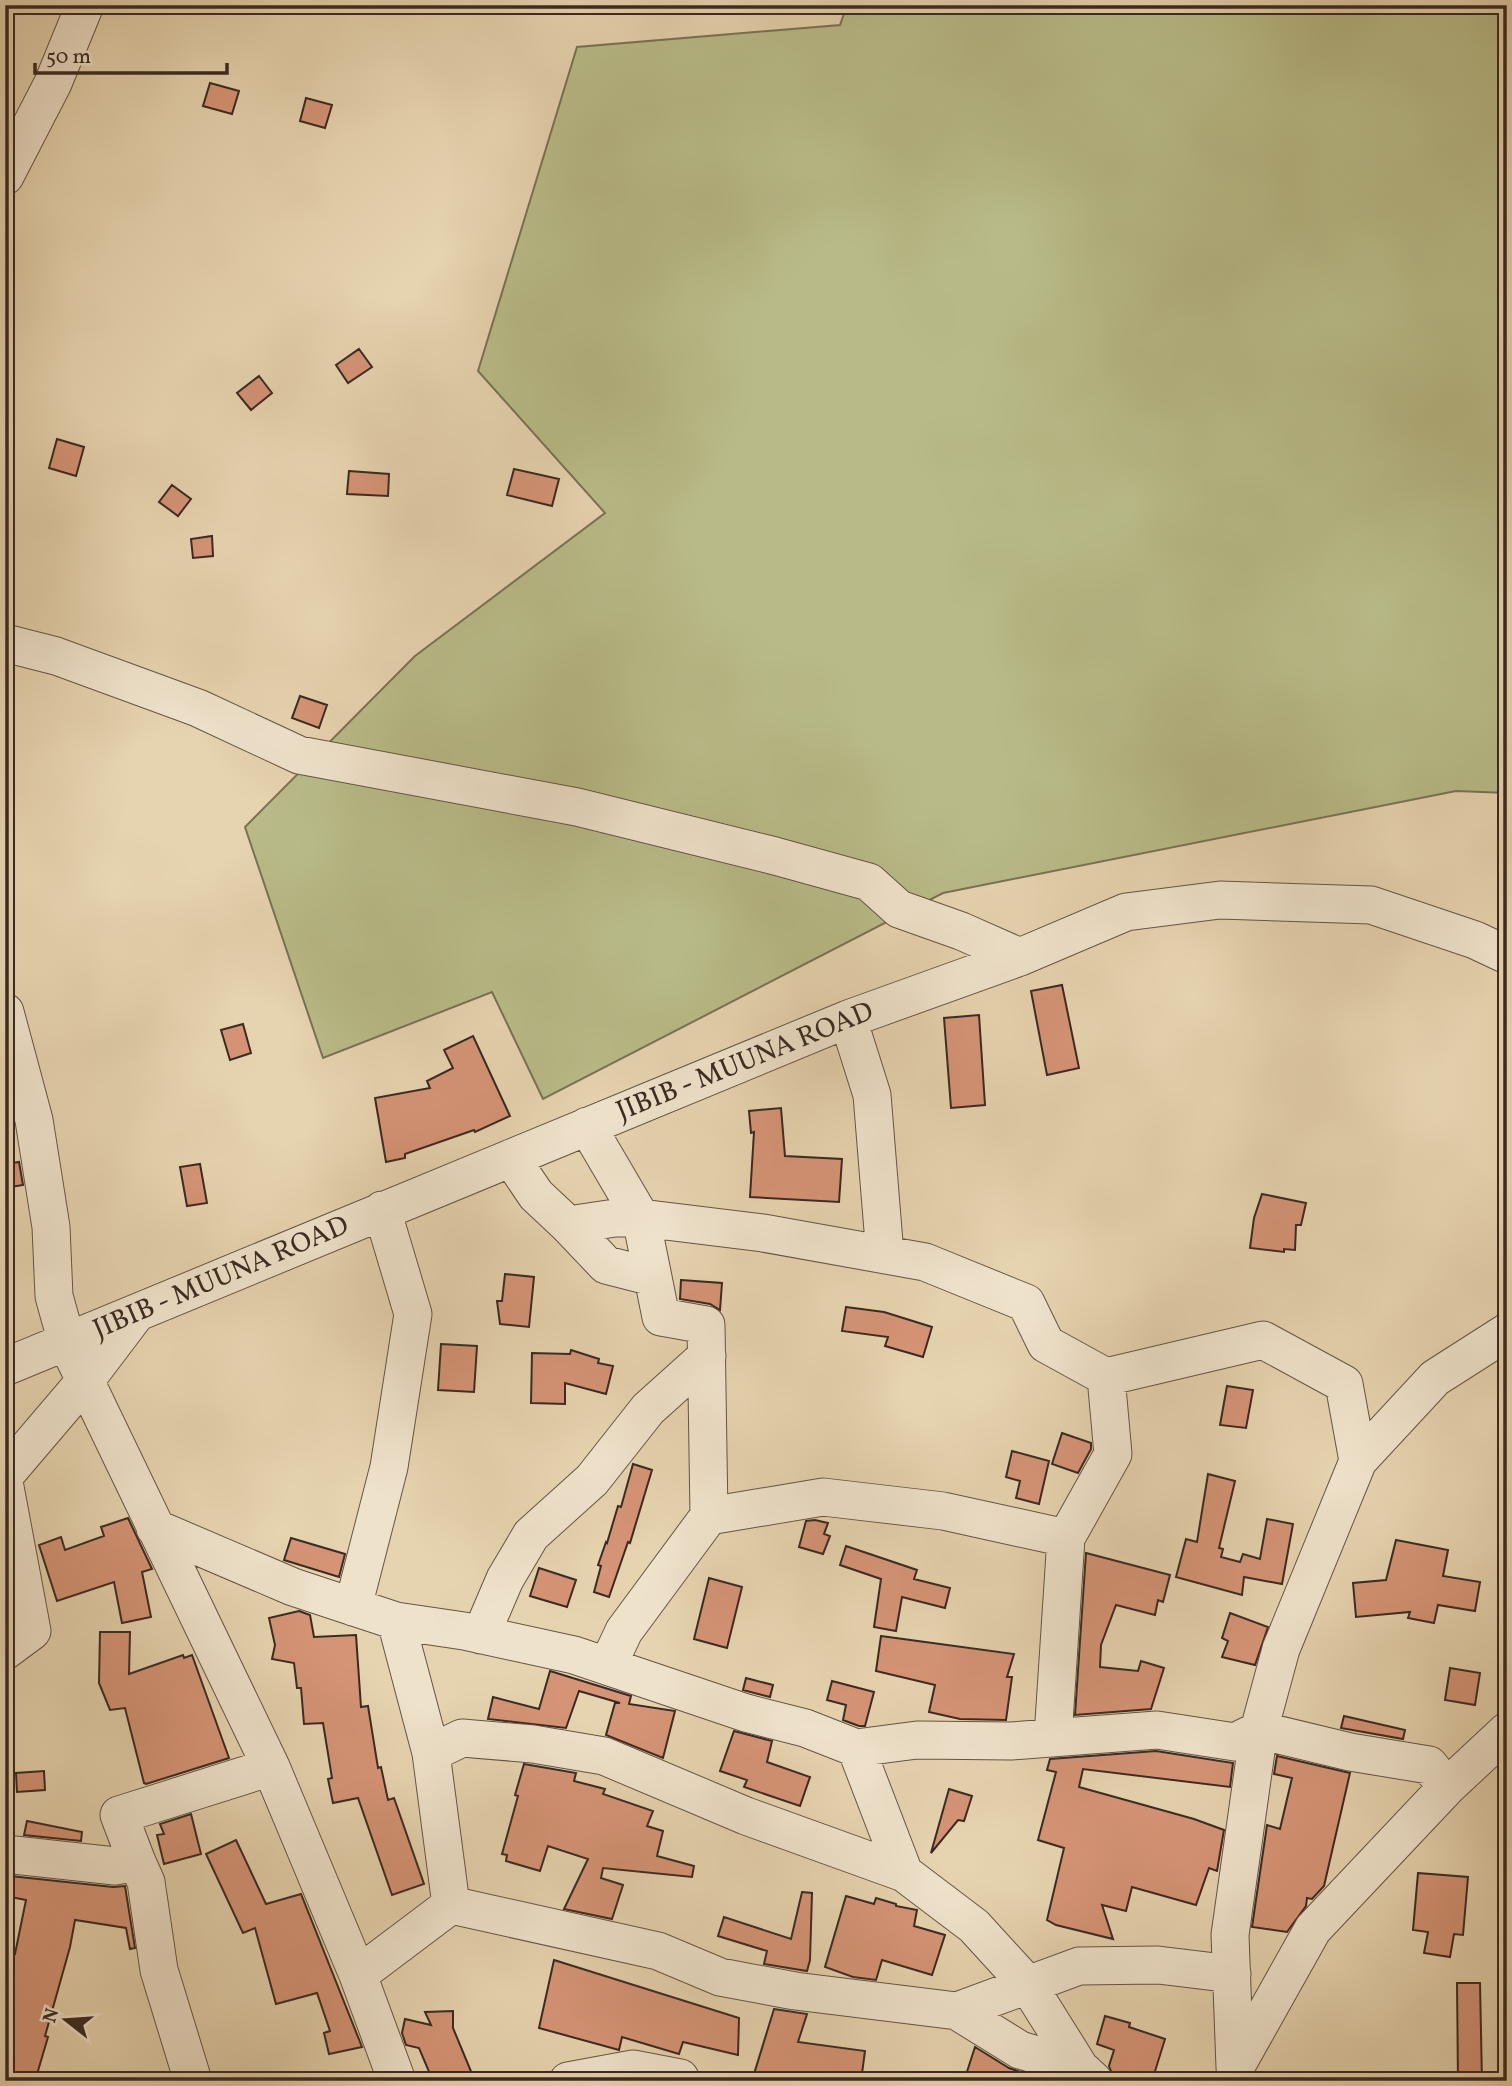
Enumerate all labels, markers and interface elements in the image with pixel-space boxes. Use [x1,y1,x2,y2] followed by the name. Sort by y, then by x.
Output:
[35,32,228,76] scale bar
[46,43,91,72] text: 50 m
[611,993,879,1131] street label: JIBIB - MUUNA ROAD
[87,1206,355,1350] street label: JIBIB - MUUNA ROAD
[32,1984,102,2054] north arrow
[37,2005,66,2026] text: N

